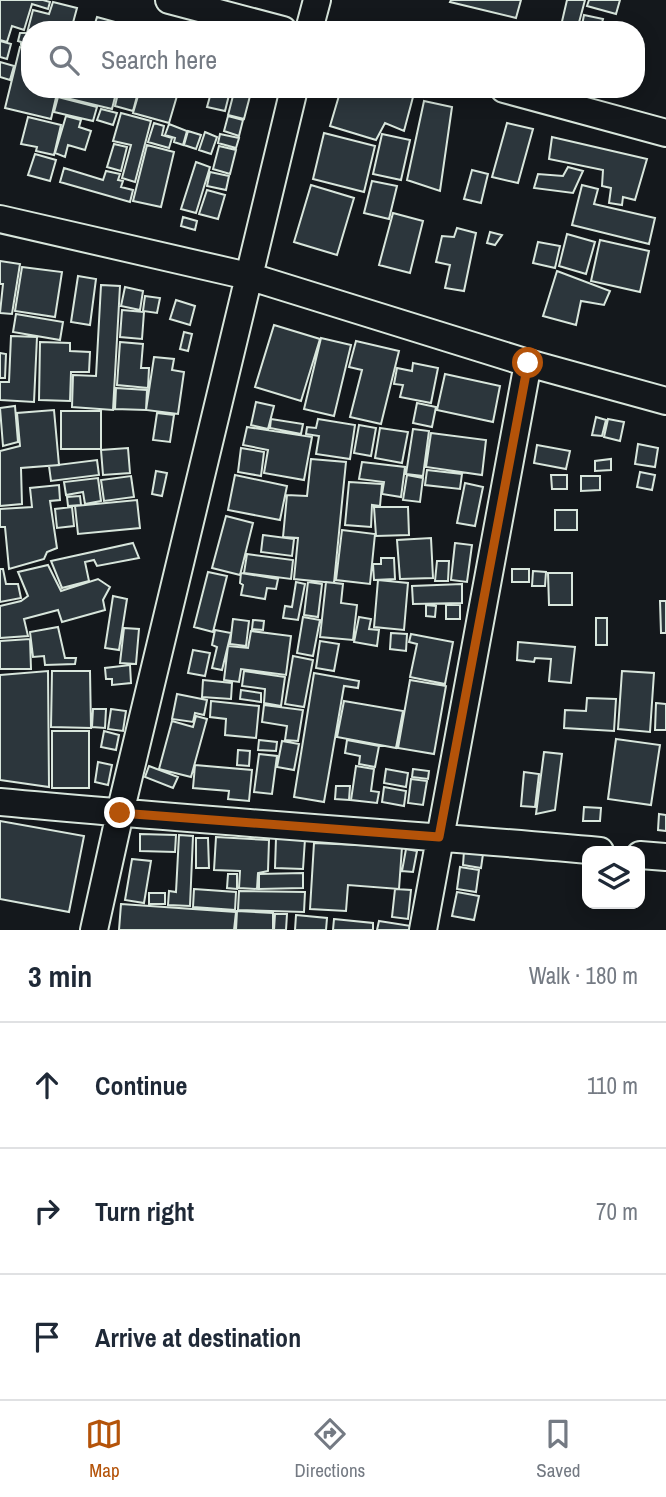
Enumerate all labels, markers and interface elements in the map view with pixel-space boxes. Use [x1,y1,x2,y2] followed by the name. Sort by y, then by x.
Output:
[21,21,645,98] search box
[45,41,83,79] icon: search
[101,42,217,77] text: Search here
[512,347,543,378] route start
[104,797,135,828] route end
[582,846,645,909] map controls
[582,846,645,909] button: layers
[28,956,92,996] text: 3 min
[529,960,638,991] text: Walk · 180 m
[28,1066,66,1104] icon: ahead
[95,1068,187,1103] text: Continue
[587,1070,638,1101] text: 110 m
[28,1192,66,1230] icon: right
[95,1194,194,1229] text: Turn right
[596,1196,638,1227] text: 70 m
[28,1318,66,1356] icon: arrive
[95,1320,301,1355] text: Arrive at destination
[85,1415,123,1483] tab: Map
[294,1415,365,1483] tab: Directions
[536,1415,581,1483] tab: Saved

